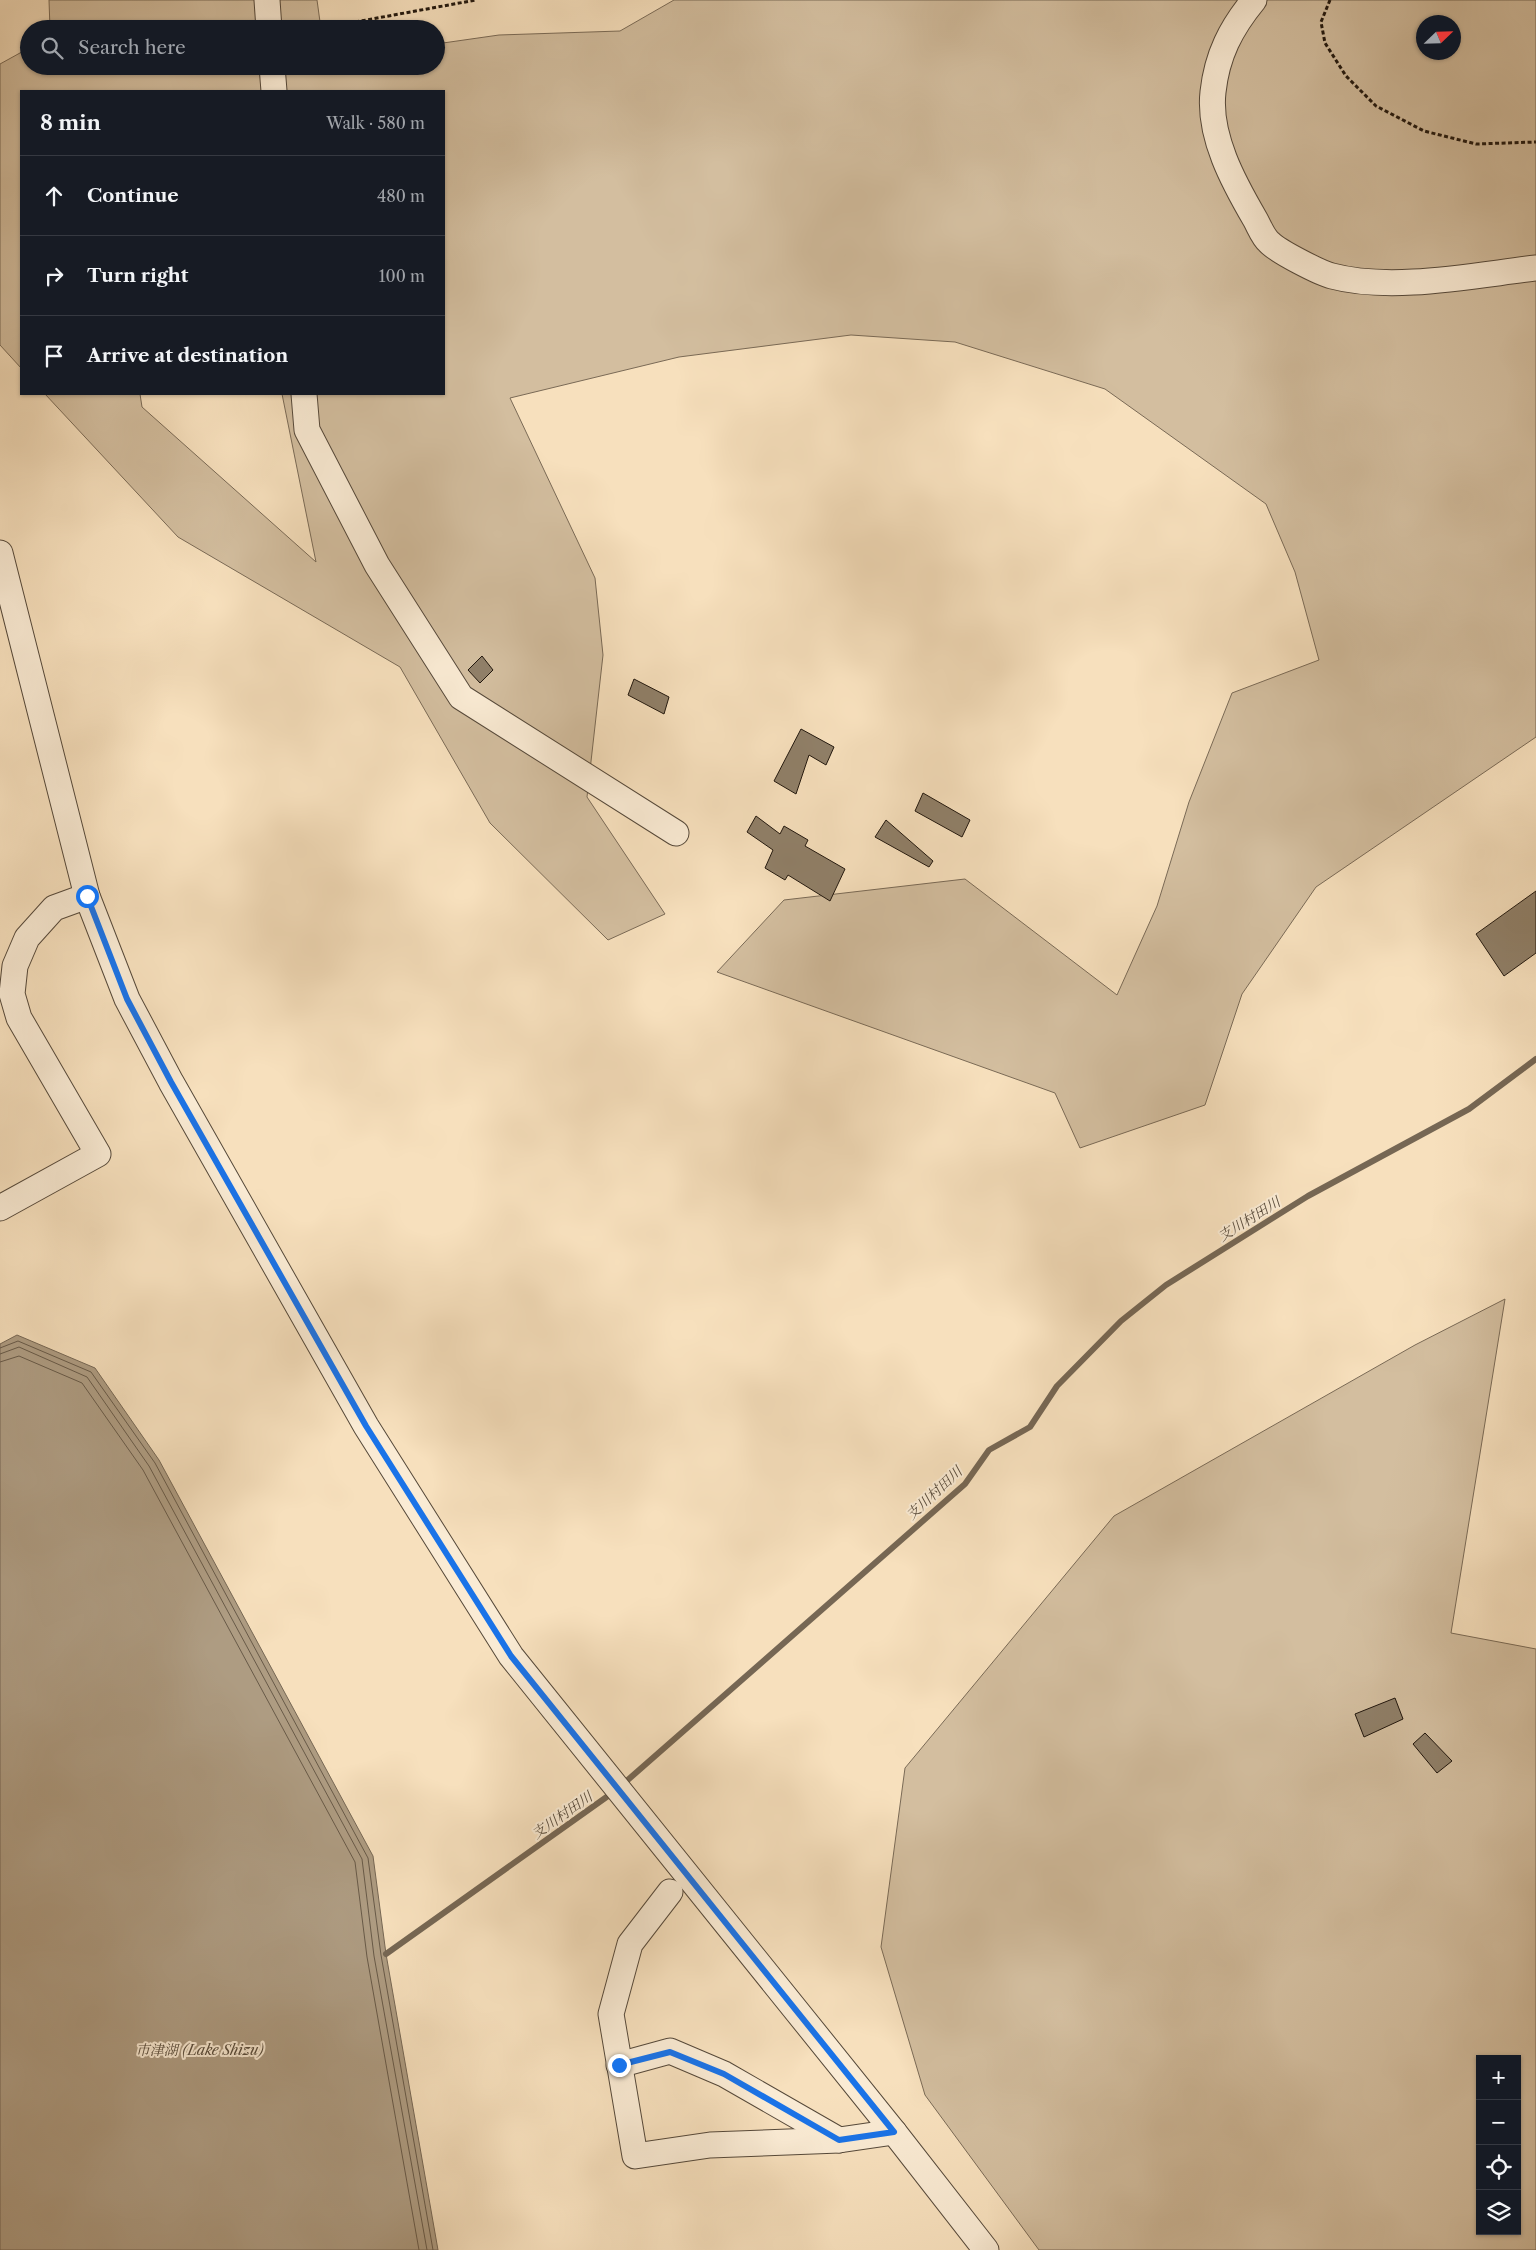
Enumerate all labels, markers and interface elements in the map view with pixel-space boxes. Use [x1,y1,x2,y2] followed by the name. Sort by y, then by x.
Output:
[1416,15,1461,60] north arrow
[20,20,445,75] search box
[38,34,66,62] icon: search
[78,36,186,59] text: Search here
[40,110,101,135] text: 8 min
[326,113,425,133] text: Walk · 580 m
[40,182,68,210] icon: ahead
[87,184,179,207] text: Continue
[377,186,425,206] text: 480 m
[40,262,68,290] icon: right
[87,264,188,287] text: Turn right
[379,266,425,286] text: 100 m
[40,342,68,370] icon: arrive
[87,344,288,367] text: Arrive at destination
[76,885,99,908] route start
[1215,1192,1285,1245] water label: 支川村田川
[902,1461,967,1523] water label: 支川村田川
[528,1786,597,1842] water label: 支川村田川
[136,2041,264,2059] water label: 市津湖 (Lake Shizu)
[608,2054,631,2077] route end
[1476,2055,1521,2235] map controls
[1476,2055,1521,2100] button: +
[1476,2100,1521,2145] button: −
[1476,2145,1521,2190] button: locate
[1476,2190,1521,2235] button: layers

